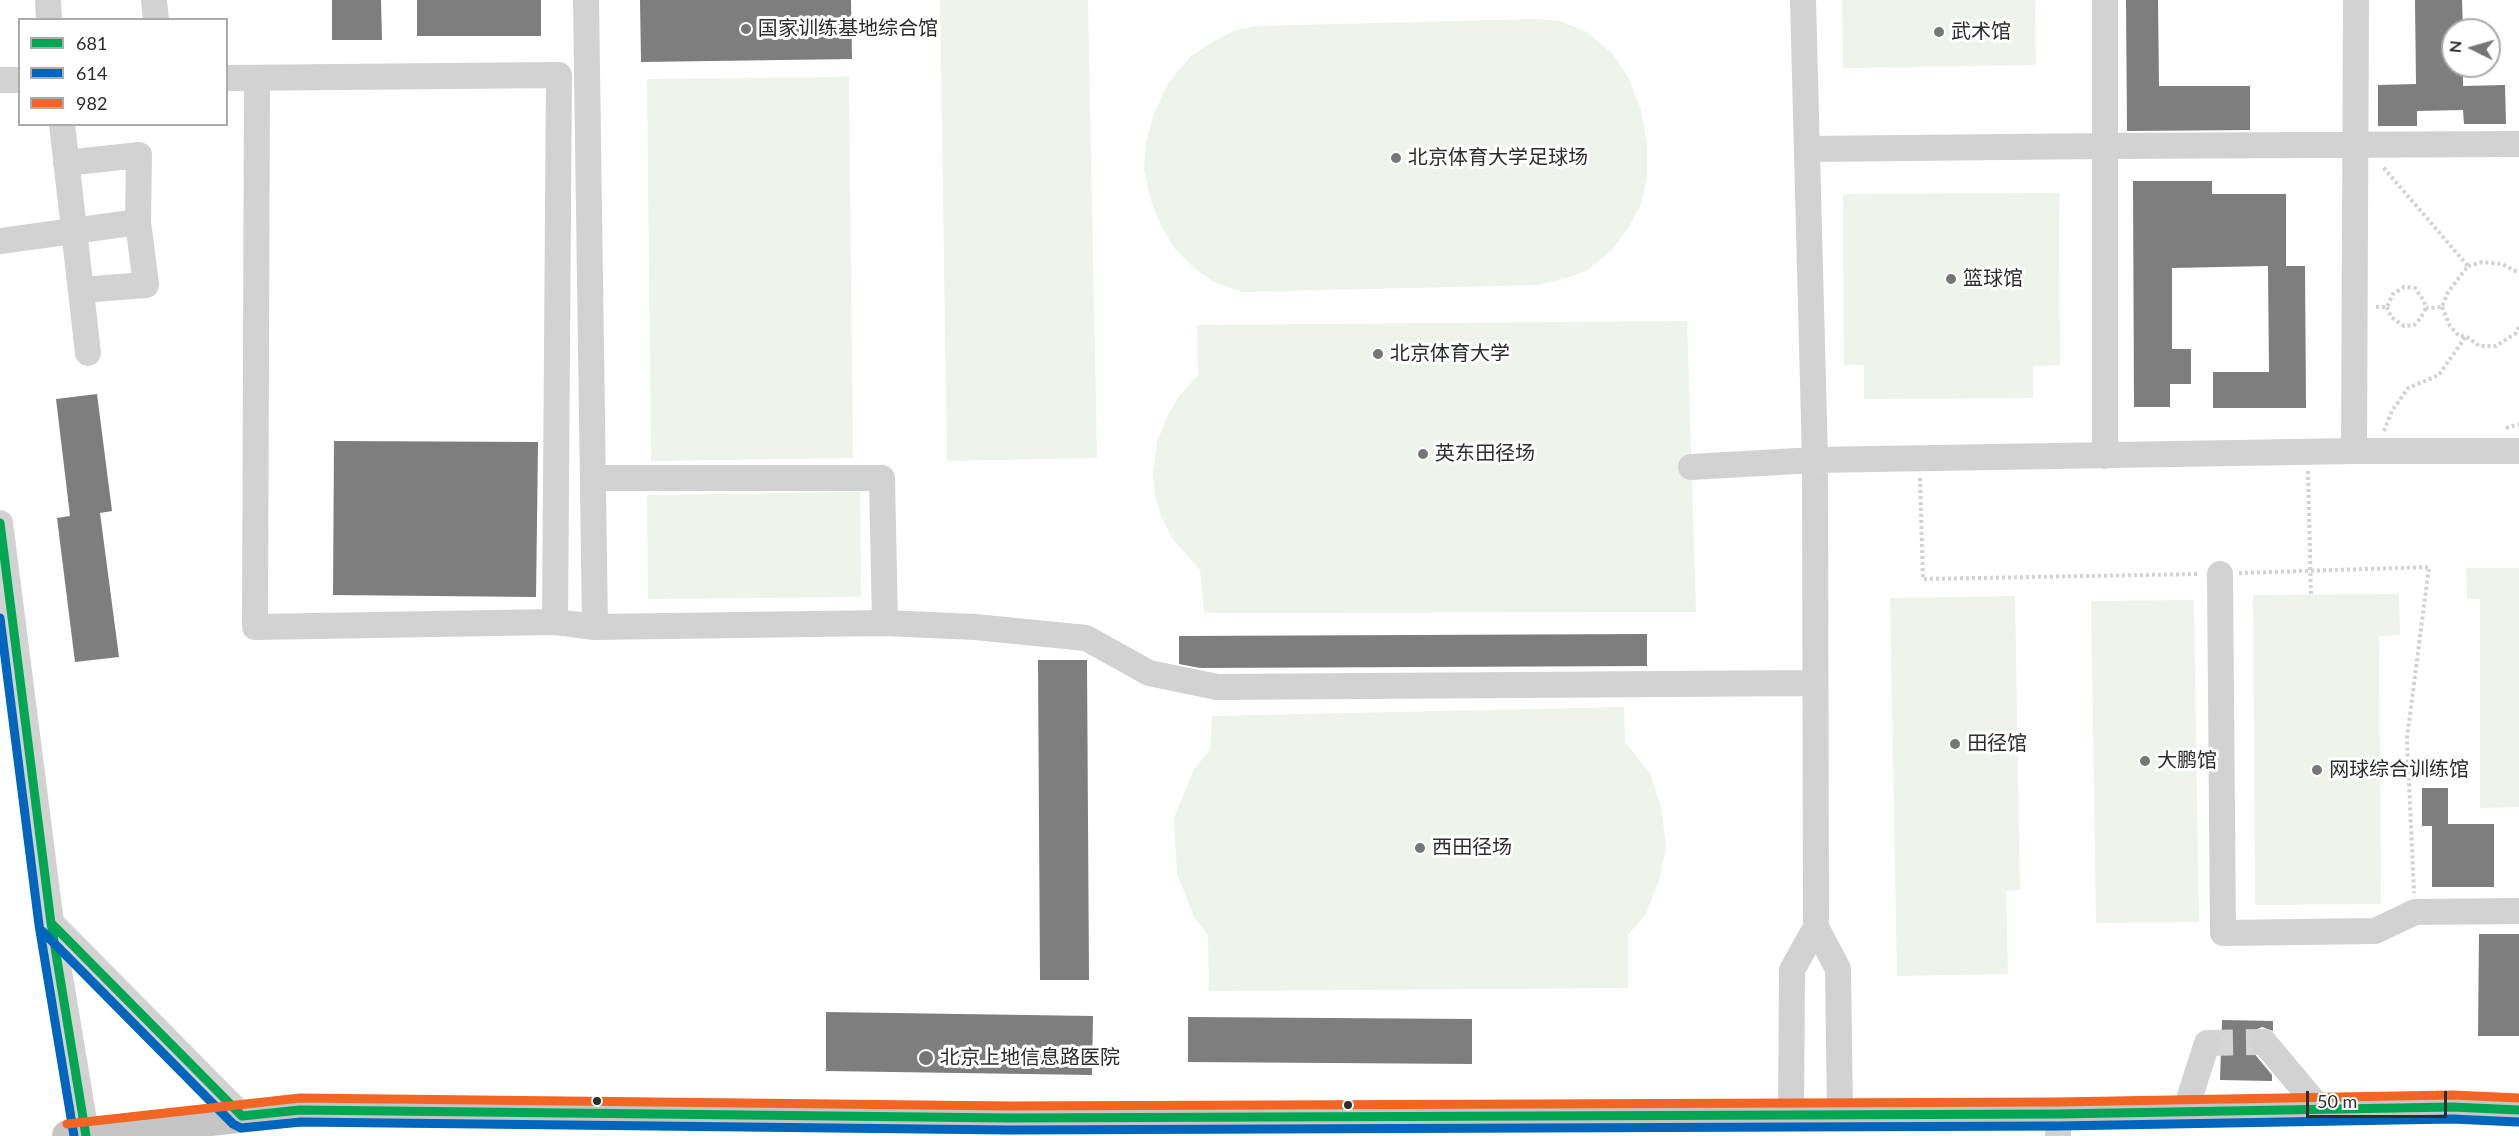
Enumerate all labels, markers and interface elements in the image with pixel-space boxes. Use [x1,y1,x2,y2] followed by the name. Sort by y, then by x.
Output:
[758,17,938,41] place label: 国家训练基地综合馆
[18,18,228,126] legend
[2441,18,2501,78] north arrow
[1951,20,2011,44] place label: 武术馆
[739,22,753,36] marker: 国家训练基地综合馆
[1932,25,1946,39] marker: 武术馆
[76,32,107,54] text: 681
[2445,40,2465,54] text: N
[76,62,107,84] text: 614
[76,92,107,114] text: 982
[1408,146,1588,170] place label: 北京体育大学足球场
[1389,151,1403,165] marker: 北京体育大学足球场
[1963,267,2023,291] place label: 篮球馆
[1944,272,1958,286] marker: 篮球馆
[1390,342,1510,366] place label: 北京体育大学
[1371,347,1385,361] marker: 北京体育大学
[1435,442,1535,466] place label: 英东田径场
[1416,447,1430,461] marker: 英东田径场
[1967,732,2027,756] place label: 田径馆
[1948,737,1962,751] marker: 田径馆
[2157,749,2217,773] place label: 大鹏馆
[2138,754,2152,768] marker: 大鹏馆
[2329,758,2469,782] place label: 网球综合训练馆
[2310,763,2324,777] marker: 网球综合训练馆
[1432,836,1512,860] place label: 西田径场
[1413,841,1427,855] marker: 西田径场
[940,1046,1120,1070] place label: 北京上地信息路医院
[917,1049,935,1067] marker: 北京上地信息路医院
[2309,1079,2450,1117] scale bar
[2317,1090,2357,1112] text: 50 m
[591,1095,603,1107] unlabelled marker
[1342,1099,1354,1111] unlabelled marker

